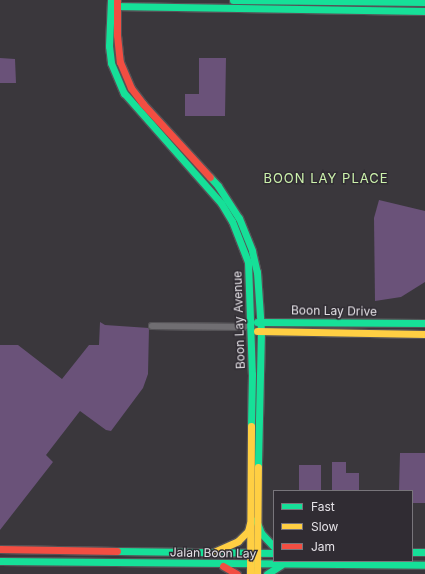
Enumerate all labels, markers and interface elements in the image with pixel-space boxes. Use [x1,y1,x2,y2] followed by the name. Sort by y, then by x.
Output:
[263,170,389,186] district label: BOON LAY PLACE
[230,271,248,369] street label: Boon Lay Avenue
[291,303,377,319] street label: Boon Lay Drive
[273,490,413,562] legend
[311,499,335,514] text: Fast
[311,519,338,534] text: Slow
[311,539,335,554] text: Jam
[170,545,256,561] street label: Jalan Boon Lay

